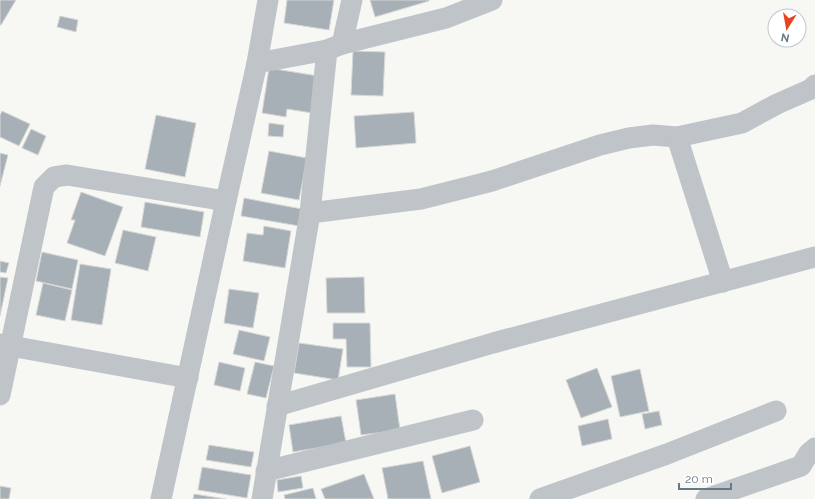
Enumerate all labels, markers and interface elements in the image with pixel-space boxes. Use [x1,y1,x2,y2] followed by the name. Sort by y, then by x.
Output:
[767,8,807,48] north arrow
[780,30,791,45] text: N
[679,465,731,491] scale bar
[685,472,713,486] text: 20 m

